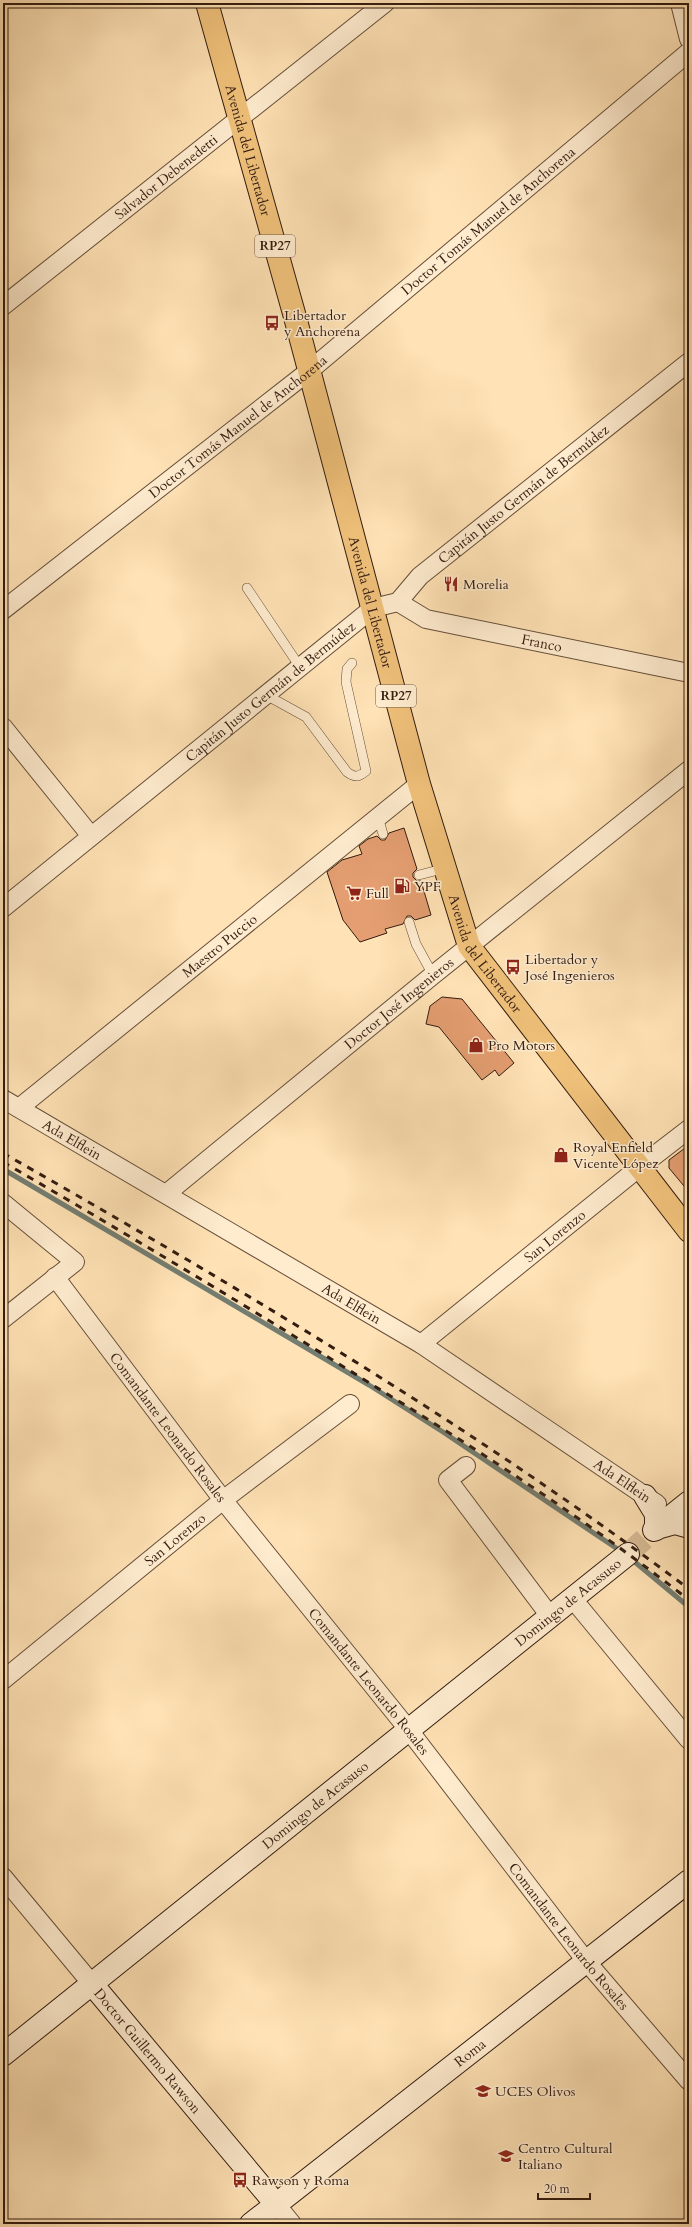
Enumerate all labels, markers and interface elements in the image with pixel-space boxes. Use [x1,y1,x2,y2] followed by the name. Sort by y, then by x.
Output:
[221,82,276,219] street label: Avenida del Libertador
[111,130,221,223] street label: Salvador Debenedetti
[397,142,579,299] street label: Doctor Tomás Manuel de Anchorena
[255,235,295,257] road number: RP27
[283,306,360,341] place label: Libertador y Anchorena
[263,314,281,332] bus stop icon: Libertador y Anchorena
[145,350,331,502] street label: Doctor Tomás Manuel de Anchorena
[434,419,613,568] street label: Capitán Justo Germán de Bermúdez
[344,534,398,671] street label: Avenida del Libertador
[442,575,460,593] restaurant icon: Morelia
[463,575,509,594] place label: Morelia
[181,616,360,766] street label: Capitán Justo Germán de Bermúdez
[520,629,564,656] street label: Franco
[376,685,416,707] road number: RP27
[393,877,411,895] fuel station icon: YPF
[414,877,441,896] place label: YPF
[345,884,363,902] supermarket icon: Full
[366,884,389,903] place label: Full
[444,892,527,1017] street label: Avenida del Libertador
[178,909,261,982] street label: Maestro Puccio
[523,950,615,985] place label: Libertador y José Ingenieros
[340,953,458,1054] street label: Doctor José Ingenieros
[504,958,522,976] bus stop icon: Libertador y José Ingenieros
[467,1036,485,1054] shop icon: Pro Motors
[488,1036,556,1055] place label: Pro Motors
[39,1115,105,1164] street label: Ada Elflein
[573,1138,659,1173] place label: Royal Enfield Vicente López
[552,1146,570,1164] shop icon: Royal Enfield Vicente López
[520,1205,590,1267] street label: San Lorenzo
[318,1278,385,1328] street label: Ada Elflein
[105,1348,231,1506] street label: Comandante Leonardo Rosales
[590,1454,655,1507] street label: Ada Elflein
[140,1508,210,1570] street label: San Lorenzo
[511,1553,625,1651] street label: Domingo de Acassuso
[304,1604,434,1759] street label: Comandante Leonardo Rosales
[258,1756,373,1853] street label: Domingo de Acassuso
[504,1859,634,2014] street label: Comandante Leonardo Rosales
[90,1984,206,2117] street label: Doctor Guillermo Rawson
[450,2034,490,2071] street label: Roma
[474,2082,492,2100] school or university icon: UCES Olivos
[495,2082,576,2101] place label: UCES Olivos
[518,2139,613,2174] place label: Centro Cultural Italiano
[497,2147,515,2165] school or university icon: Centro Cultural Italiano
[231,2171,249,2189] bus stop icon: Rawson y Roma
[252,2171,349,2190] place label: Rawson y Roma
[538,2175,590,2201] scale bar
[544,2181,571,2197] text: 20 m

